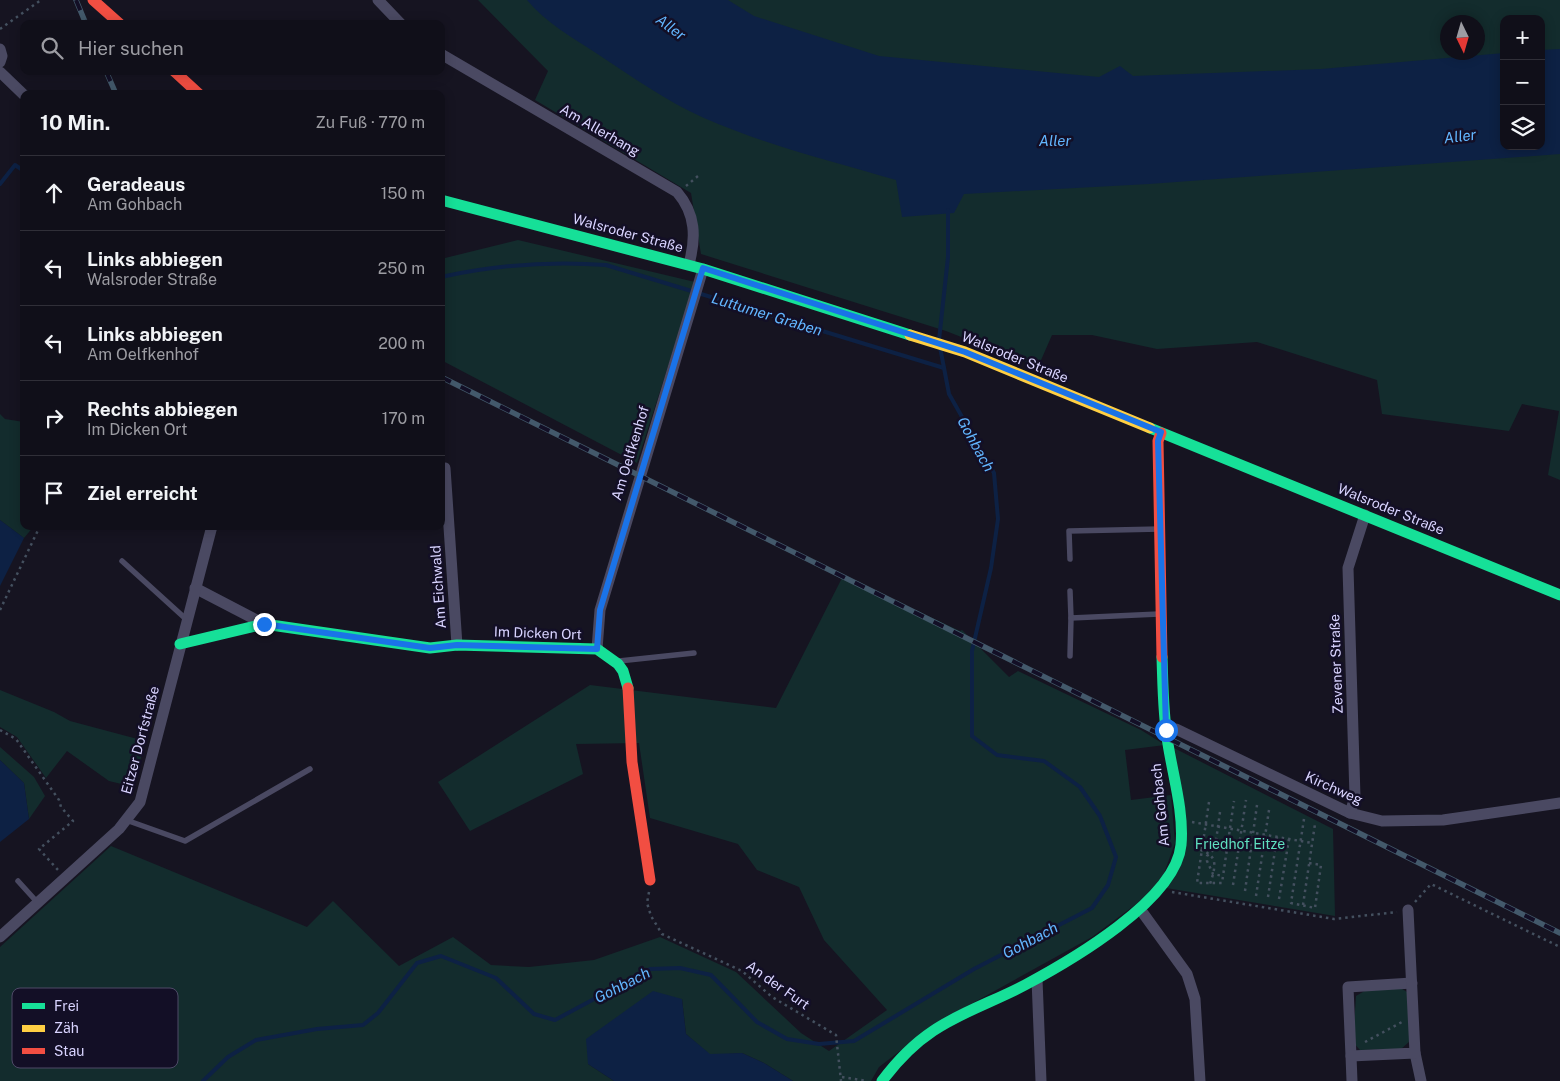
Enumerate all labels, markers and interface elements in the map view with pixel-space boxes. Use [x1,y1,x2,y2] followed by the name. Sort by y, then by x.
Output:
[653,11,689,44] water label: Aller
[1440,15,1485,60] north arrow
[1500,15,1545,150] map controls
[1500,15,1545,60] button: +
[20,20,445,75] search box
[38,34,66,62] icon: search
[78,37,184,59] text: Hier suchen
[1500,60,1545,105] button: −
[557,101,643,159] street label: Am Allerhang
[1500,105,1545,150] button: layers
[40,110,110,135] text: 10 Min.
[316,113,425,132] text: Zu Fuß · 770 m
[1443,126,1477,146] water label: Aller
[1039,132,1072,149] water label: Aller
[87,173,185,195] text: Geradeaus
[40,179,68,207] icon: ahead
[381,184,425,203] text: 150 m
[87,195,182,214] text: Am Gohbach
[571,211,685,255] street label: Walsroder Straße
[87,248,223,270] text: Links abbiegen
[40,254,68,282] icon: left
[378,259,425,278] text: 250 m
[87,270,217,289] text: Walsroder Straße
[710,289,824,339] water label: Luttumer Graben
[87,323,223,345] text: Links abbiegen
[959,328,1071,386] street label: Walsroder Straße
[40,329,68,357] icon: left
[378,334,425,353] text: 200 m
[87,345,199,364] text: Am Oelfkenhof
[87,398,238,420] text: Rechts abbiegen
[608,403,652,502] street label: Am Oelfkenhof
[40,404,68,432] icon: right
[382,409,425,428] text: 170 m
[954,414,998,474] water label: Gohbach
[87,420,188,439] text: Im Dicken Ort
[40,479,68,507] icon: arrive
[1335,480,1447,538] street label: Walsroder Straße
[87,482,198,504] text: Ziel erreicht
[427,545,449,629] street label: Am Eichwald
[253,613,276,636] route end
[1326,614,1346,714] street label: Zevener Straße
[494,623,582,643] street label: Im Dicken Ort
[118,684,162,796] street label: Eitzer Dorfstraße
[1155,719,1178,742] route start
[1148,763,1172,847] street label: Am Gohbach
[1303,768,1365,808] street label: Kirchweg
[1195,836,1285,852] park label: Friedhof Eitze
[1000,918,1060,962] water label: Gohbach
[743,957,813,1013] street label: An der Furt
[591,964,653,1006] water label: Gohbach
[12,988,178,1068] legend
[54,998,79,1014] text: Frei
[54,1020,79,1036] text: Zäh
[54,1043,84,1059] text: Stau

